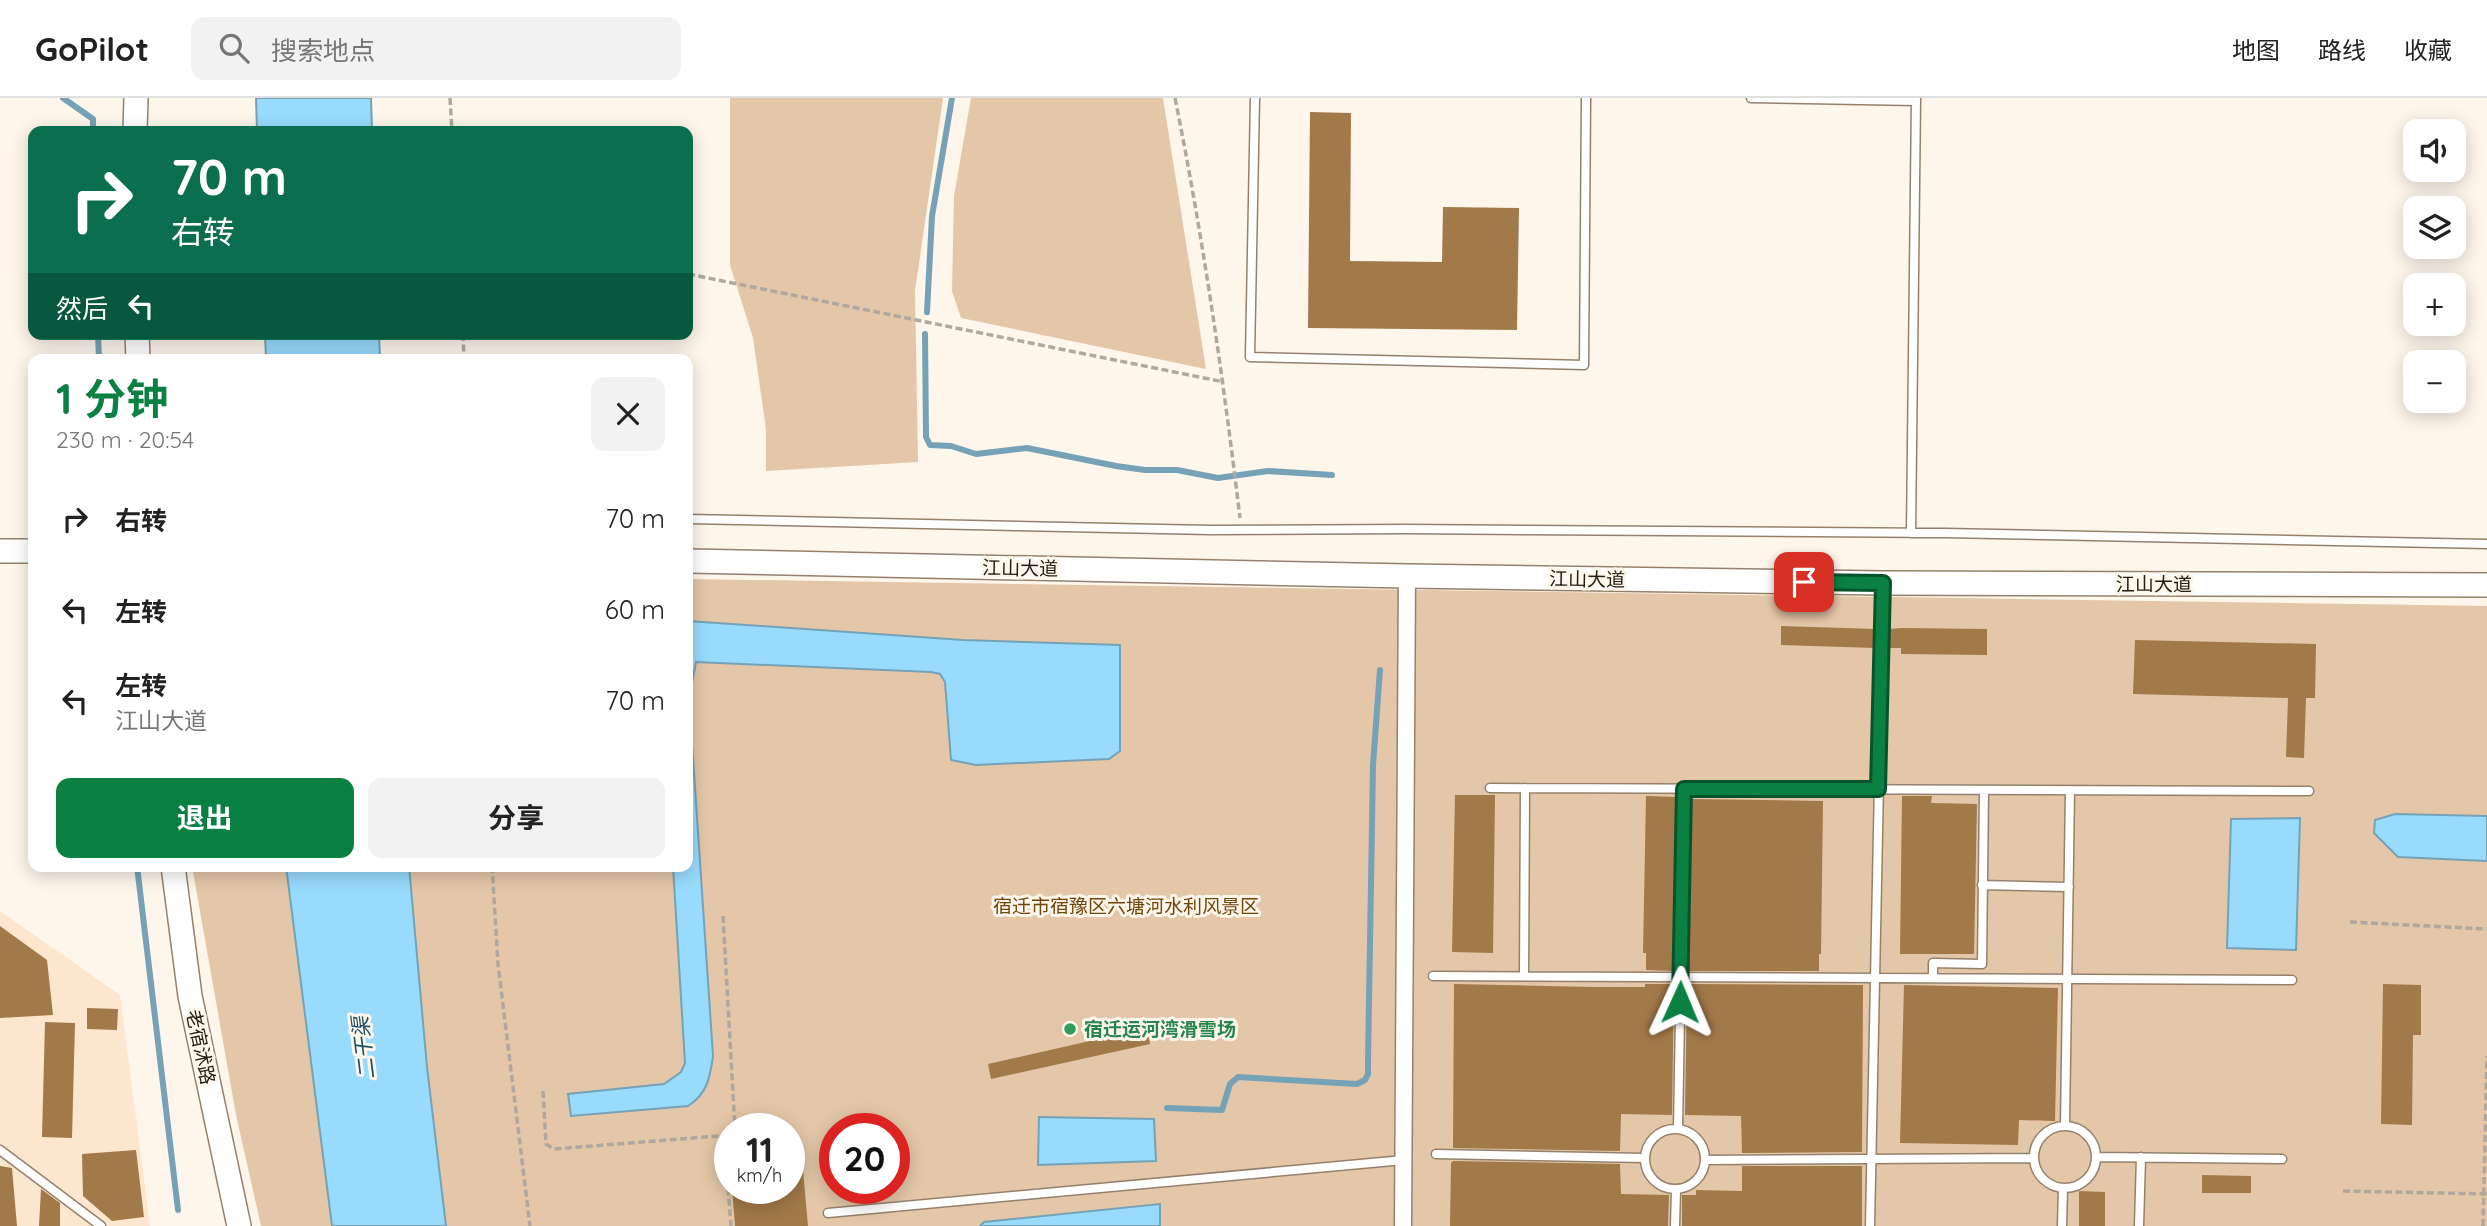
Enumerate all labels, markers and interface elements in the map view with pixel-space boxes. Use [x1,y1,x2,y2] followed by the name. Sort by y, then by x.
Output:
[191,17,681,80] search box
[35,28,149,69] text: GoPilot
[215,29,253,67] icon: search
[271,34,375,67] text: 搜索地点
[2232,35,2280,65] text: 地图
[2318,35,2366,65] text: 路线
[2404,35,2452,65] text: 收藏
[2403,119,2466,413] map controls
[2403,119,2466,182] button: sound
[171,146,287,207] text: 70 m
[56,154,147,245] icon: right
[2403,196,2466,259] button: layers
[171,212,235,252] text: 右转
[2403,273,2466,336] button: +
[122,287,160,325] icon: left
[56,292,108,325] text: 然后
[2403,350,2466,413] button: −
[56,372,168,425] text: 1 分钟
[591,377,665,451] button: close
[56,425,194,454] text: 230 m · 20:54
[56,500,94,538] icon: right
[605,502,665,535] text: 70 m
[115,504,167,537] text: 右转
[1774,552,1834,612] pin
[982,555,1058,581] street label: 江山大道
[1785,563,1823,601] icon: arrive
[1549,566,1625,592] street label: 江山大道
[2116,572,2192,596] street label: 江山大道
[56,591,94,629] icon: left
[605,593,665,626] text: 60 m
[115,595,167,628] text: 左转
[115,669,167,702] text: 左转
[56,682,94,720] icon: left
[605,684,665,717] text: 70 m
[115,706,207,735] text: 江山大道
[56,778,354,858] button: 退出
[368,778,665,858] button: 分享
[993,894,1259,918] park label: 宿迁市宿豫区六塘河水利风景区
[1643,965,1717,1039] position arrow
[181,1007,221,1087] street label: 老宿沭路
[346,1012,380,1081] water label: 二干渠
[1084,1017,1236,1041] place label: 宿迁运河湾滑雪场
[1062,1021,1078,1037] marker: 宿迁运河湾滑雪场
[819,1113,910,1204] speed limit sign: 20
[746,1127,773,1171] text: 11
[737,1164,782,1187] text: km/h

